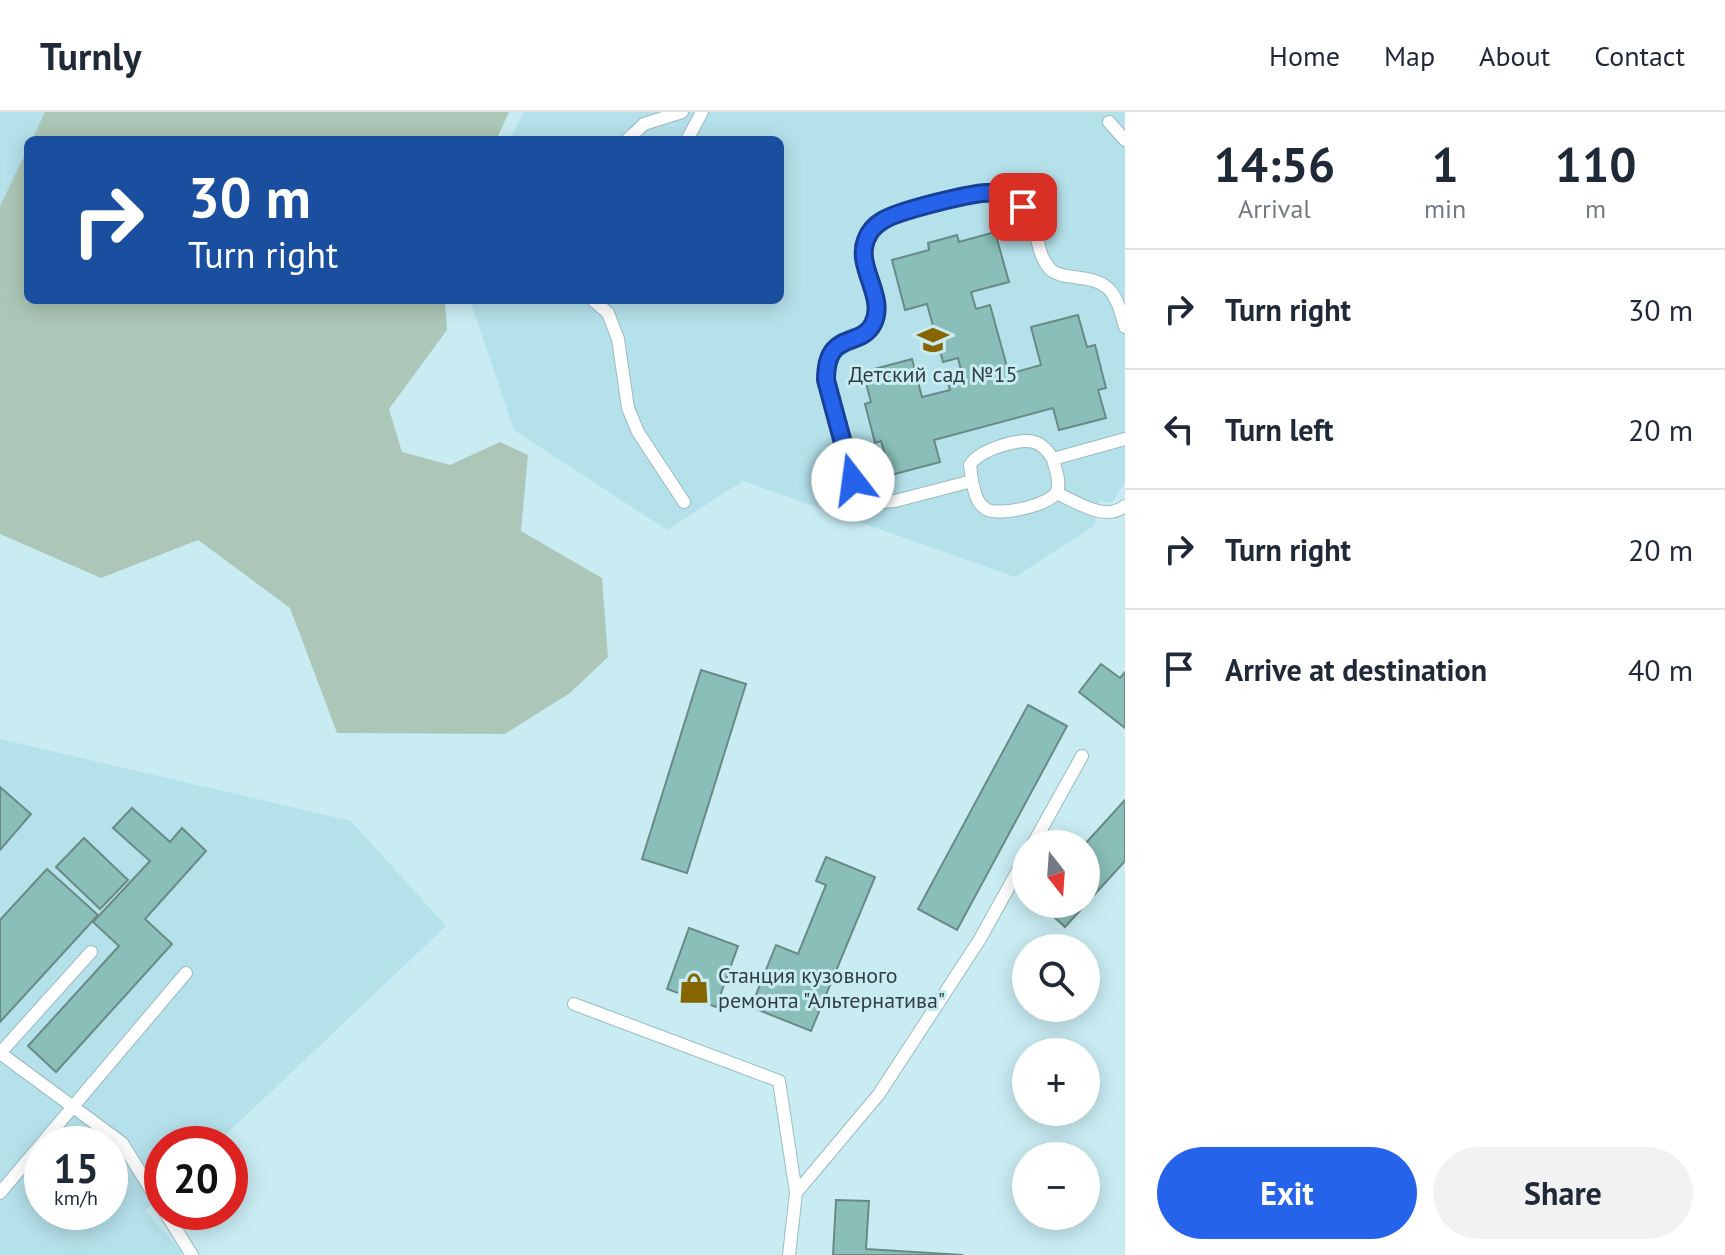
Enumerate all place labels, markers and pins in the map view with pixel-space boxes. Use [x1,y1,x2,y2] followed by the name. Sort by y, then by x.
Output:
[989,173,1057,241] pin
[916,323,950,357] school or university icon: Детский сад №15
[848,360,1018,388] place label: Детский сад №15
[718,961,945,1014] place label: Станция кузовного ремонта "Альтернатива"
[677,971,711,1005] shop icon: Станция кузовного ремонта "Альтернатива"

